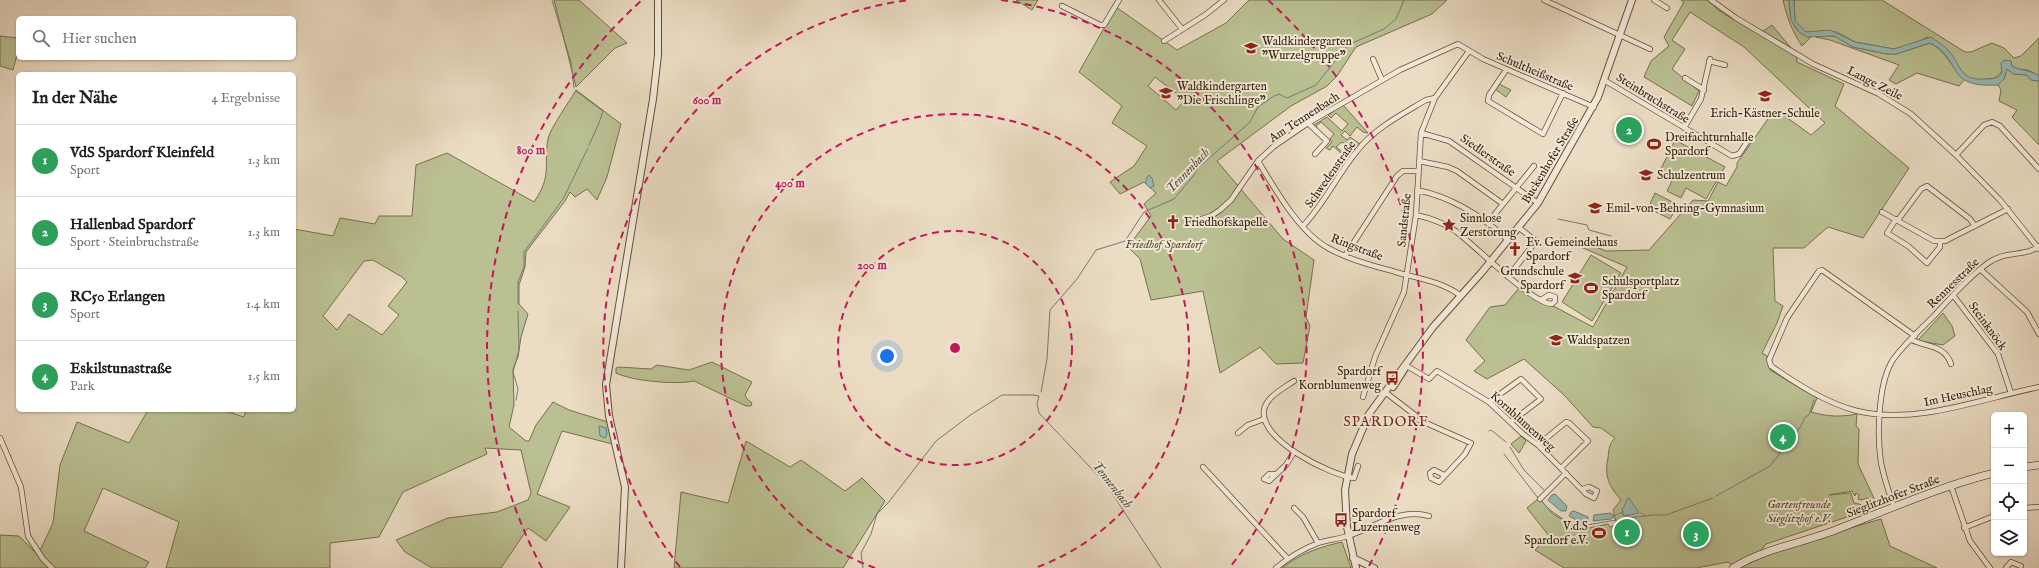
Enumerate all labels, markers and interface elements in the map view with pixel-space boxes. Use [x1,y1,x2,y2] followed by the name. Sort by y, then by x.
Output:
[16,16,296,60] search box
[30,27,52,49] icon: search
[62,29,137,48] text: Hier suchen
[1262,34,1353,64] place label: Waldkindergarten "Wurzelgruppe"
[1243,40,1259,56] school or university icon: Waldkindergarten "Wurzelgruppe"
[1494,49,1576,95] street label: Schultheißstraße
[1844,63,1906,104] street label: Lange Zeile
[1613,70,1693,127] street label: Steinbruchstraße
[1177,79,1268,108] place label: Waldkindergarten "Die Frischlinge"
[1158,85,1174,101] school or university icon: Waldkindergarten "Die Frischlinge"
[32,88,117,109] text: In der Nähe
[1757,88,1773,104] school or university icon: Erich-Kästner-Schule
[1265,89,1343,146] street label: Am Tennenbach
[212,90,280,107] text: 4 Ergebnisse
[693,93,722,108] text: 600 m
[1710,106,1820,121] place label: Erich-Kästner-Schule
[1519,114,1583,206] street label: Buckenhofer Straße
[1616,115,1642,145] pin: 2
[1665,130,1754,160] place label: Dreifachturnhalle Spardorf
[1457,131,1519,180] street label: Siedlerstraße
[1646,136,1662,152] sports icon: Dreifachturnhalle Spardorf
[1302,137,1359,211] street label: Schwedenstraße
[70,143,214,162] text: VdS Spardorf Kleinfeld
[517,143,546,158] text: 800 m
[1162,145,1214,197] water label: Tennenbach
[43,152,47,169] text: 1
[248,152,280,169] text: 1.3 km
[70,162,100,179] text: Sport
[1638,167,1654,183] school or university icon: Schulzentrum
[1657,168,1726,183] place label: Schulzentrum
[775,176,806,191] text: 400 m
[1394,192,1415,248] street label: Sandstraße
[1587,200,1603,216] school or university icon: Emil-von-Behring-Gymnasium
[1606,201,1764,216] place label: Emil-von-Behring-Gymnasium
[1460,211,1517,240] place label: Sinnlose Zerstörung
[1165,214,1181,230] church icon: Friedhofskapelle
[70,215,193,234] text: Hallenbad Spardorf
[1184,215,1268,231] place label: Friedhofskapelle
[1441,217,1457,233] place icon: Sinnlose Zerstörung
[42,224,48,241] text: 2
[248,224,280,241] text: 1.3 km
[1329,231,1386,264] street label: Ringstraße
[70,234,199,251] text: Sport · Steinbruchstraße
[1526,235,1618,265] place label: Ev. Gemeindehaus Spardorf
[1125,237,1206,252] park label: Friedhof Spardorf
[1507,241,1523,257] church icon: Ev. Gemeindehaus Spardorf
[1924,254,1983,312] street label: Rennesstraße
[857,258,887,273] text: 200 m
[1500,264,1567,294] place label: Grundschule Spardorf
[1567,270,1583,286] school or university icon: Grundschule Spardorf
[1602,274,1680,304] place label: Schulsportplatz Spardorf
[1583,280,1599,296] sports icon: Schulsportplatz Spardorf
[70,287,165,306] text: RC50 Erlangen
[43,296,47,313] text: 3
[246,296,280,313] text: 1.4 km
[1965,299,2011,354] street label: Steinknöck
[70,306,100,323] text: Sport
[1548,332,1564,348] school or university icon: Waldspatzen
[1567,333,1631,349] place label: Waldspatzen
[948,341,962,355] centre of rings
[877,346,897,366] your location
[70,359,172,378] text: Eskilstunastraße
[1299,364,1384,393] place label: Spardorf Kornblumenweg
[42,368,48,385] text: 4
[248,368,280,385] text: 1.5 km
[1384,370,1400,386] bus stop icon: Spardorf Kornblumenweg
[70,378,95,395] text: Park
[1922,381,1994,410] street label: Im Heuschlag
[1487,388,1559,455] street label: Kornblumenweg
[1991,412,2027,556] map controls
[1991,412,2027,448] button: +
[1343,413,1429,431] district label: SPARDORF
[1770,422,1796,452] pin: 4
[1991,448,2027,484] button: −
[1088,458,1136,513] water label: Tennenbach
[1844,472,1942,521] street label: Sieglitzhofer Straße
[1991,484,2027,520] button: locate
[1767,497,1832,527] park label: Gartenfreunde Sieglitzhof e.V.
[1352,506,1421,535] place label: Spardorf Luzernenweg
[1333,512,1349,528] bus stop icon: Spardorf Luzernenweg
[1614,517,1640,547] pin: 1
[1524,519,1588,549] place label: V.d.S Spardorf e.V.
[1683,519,1709,549] pin: 3
[1991,520,2027,556] button: layers
[1591,525,1607,541] sports icon: V.d.S Spardorf e.V.

